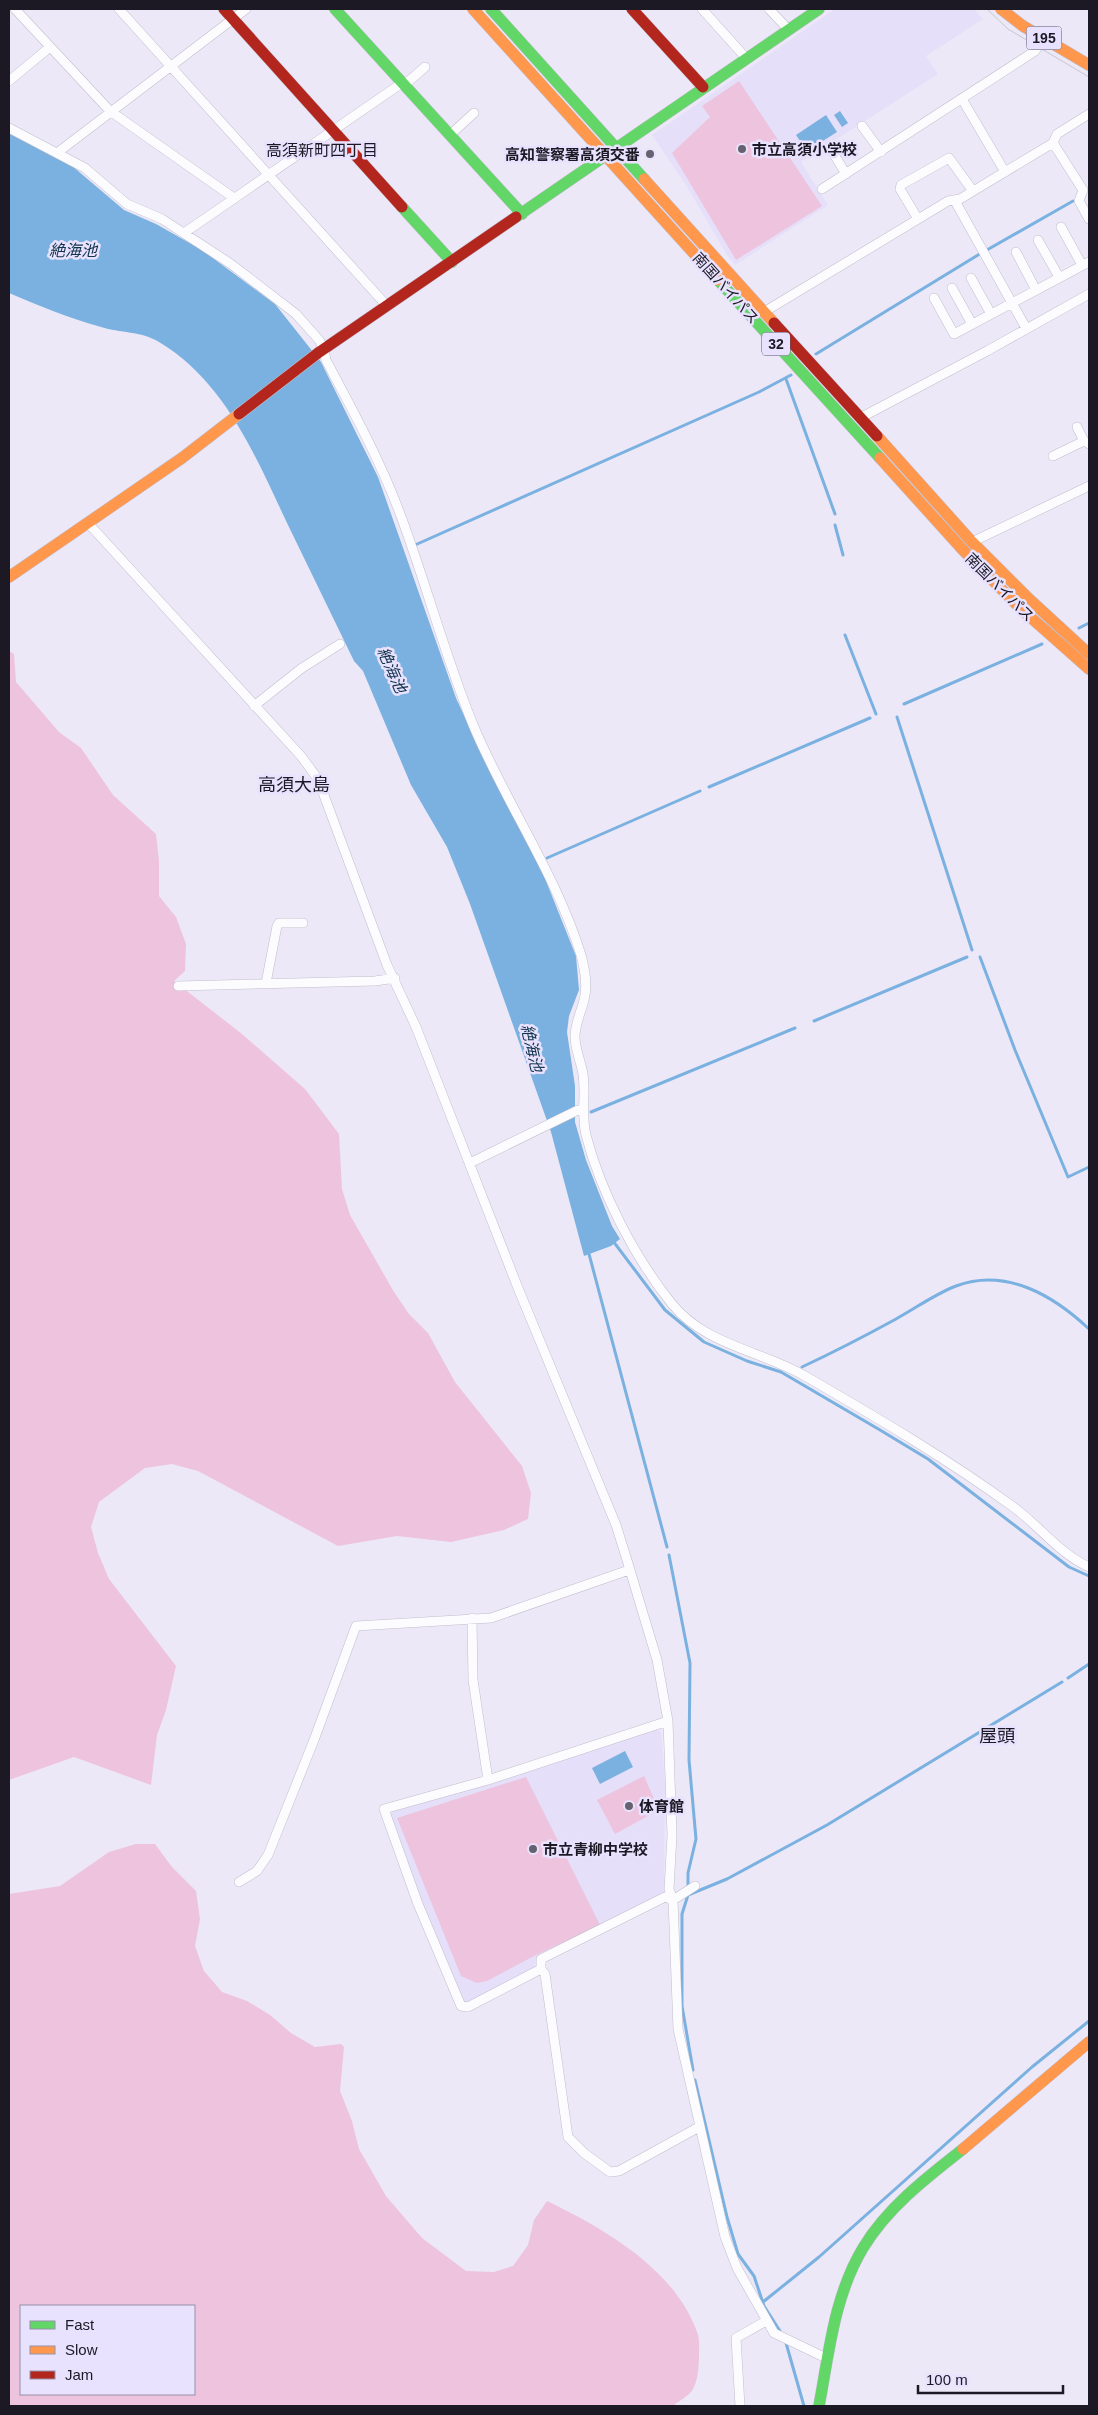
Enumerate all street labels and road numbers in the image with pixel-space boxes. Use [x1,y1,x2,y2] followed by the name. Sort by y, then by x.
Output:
[1026,26,1062,49] road number: 195
[690,249,762,327] street label: 南国バイパス
[762,332,790,356] road number: 32
[962,549,1038,625] street label: 南国バイパス

